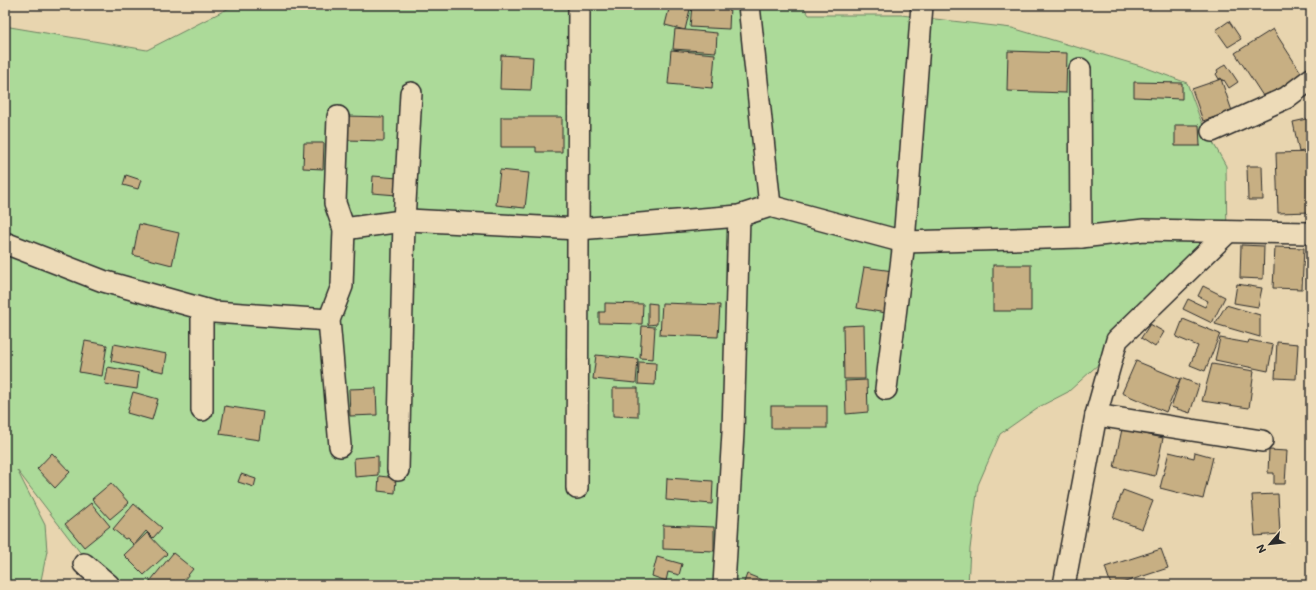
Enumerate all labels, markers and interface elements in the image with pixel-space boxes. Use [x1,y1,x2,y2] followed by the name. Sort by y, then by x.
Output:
[1250,524,1290,564] north arrow
[1252,542,1269,556] text: N

